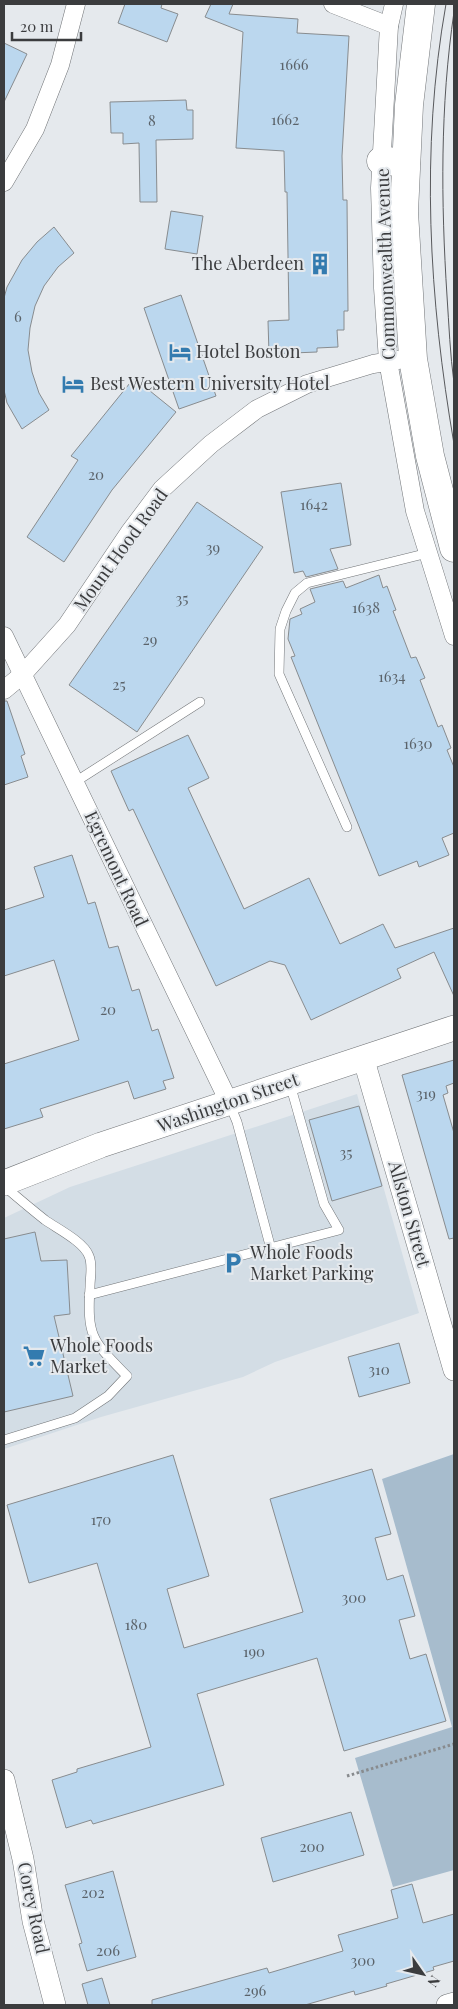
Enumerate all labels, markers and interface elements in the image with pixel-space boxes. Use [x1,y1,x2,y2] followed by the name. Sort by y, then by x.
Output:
[12,10,81,42] scale bar
[20,16,54,36] text: 20 m
[280,54,309,74] house number: 1666
[271,109,299,129] house number: 1662
[148,110,156,130] house number: 8
[370,168,400,360] street label: Commonwealth Avenue
[192,251,304,275] place label: The Aberdeen
[307,251,333,277] building icon: The Aberdeen
[14,306,22,326] house number: 6
[167,339,193,365] hotel icon: Hotel Boston
[196,339,301,363] place label: Hotel Boston
[60,371,86,397] hotel icon: Best Western University Hotel
[90,371,330,395] place label: Best Western University Hotel
[88,464,104,484] house number: 20
[68,483,173,615] street label: Mount Hood Road
[300,494,328,514] house number: 1642
[206,537,220,557] house number: 39
[176,588,189,608] house number: 35
[352,597,380,617] house number: 1638
[143,629,157,649] house number: 29
[378,666,406,686] house number: 1634
[112,674,126,694] house number: 25
[403,733,433,753] house number: 1630
[80,807,154,931] street label: Egremont Road
[100,999,116,1019] house number: 20
[153,1066,302,1138] street label: Washington Street
[416,1083,436,1103] house number: 319
[340,1142,353,1162] house number: 35
[383,1157,437,1270] street label: Allston Street
[249,1240,374,1285] place label: Whole Foods Market Parking
[220,1250,246,1276] parking icon: Whole Foods Market Parking
[49,1333,153,1378] place label: Whole Foods Market
[21,1343,47,1369] supermarket icon: Whole Foods Market
[368,1359,390,1379] house number: 310
[91,1509,111,1529] house number: 170
[342,1587,366,1607] house number: 300
[125,1614,147,1634] house number: 180
[243,1641,265,1661] house number: 190
[299,1836,325,1856] house number: 200
[13,1860,55,1956] street label: Corey Road
[81,1882,105,1902] house number: 202
[96,1940,120,1960] house number: 206
[398,1949,448,1999] north arrow
[351,1950,375,1970] house number: 300
[423,1972,445,1991] text: N
[244,1980,267,2000] house number: 296

